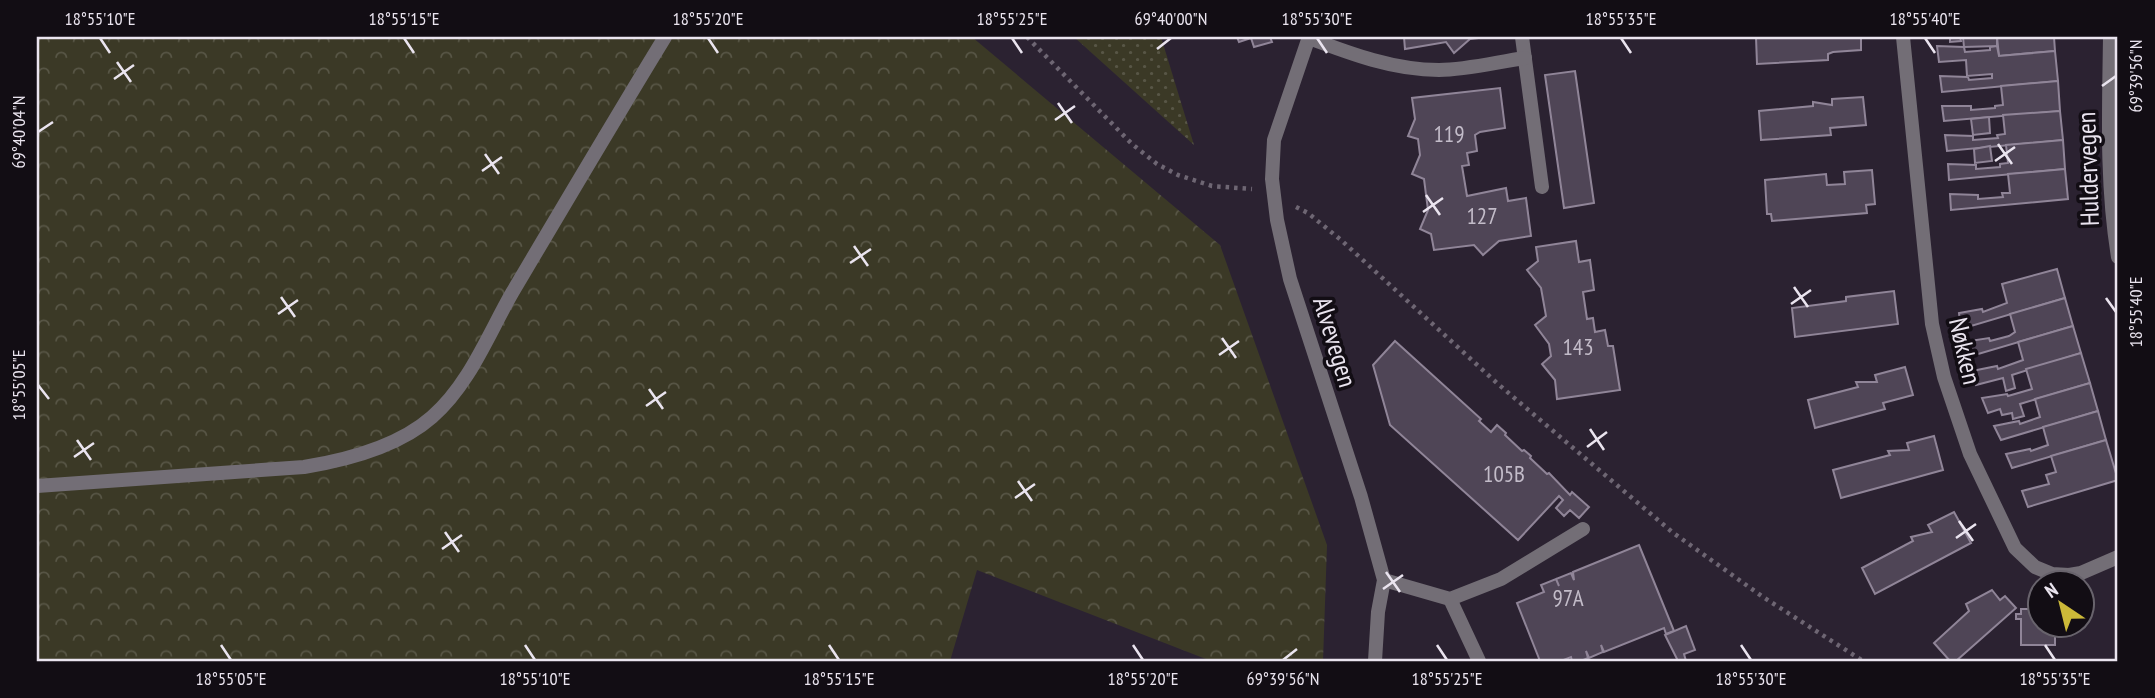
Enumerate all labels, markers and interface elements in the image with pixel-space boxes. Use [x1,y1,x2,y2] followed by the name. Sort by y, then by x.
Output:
[65,7,135,30] text: 18°55'10"E
[369,7,439,30] text: 18°55'15"E
[673,7,743,30] text: 18°55'20"E
[977,7,1047,30] text: 18°55'25"E
[1135,7,1207,30] text: 69°40'00"N
[1282,7,1352,30] text: 18°55'30"E
[1586,7,1656,30] text: 18°55'35"E
[1890,7,1960,30] text: 18°55'40"E
[2124,40,2147,112] text: 69°39'56"N
[7,96,30,168] text: 69°40'04"N
[2069,111,2106,227] street label: Huldervegen
[1433,119,1465,148] house number: 119
[1466,201,1498,230] house number: 127
[2124,277,2147,347] text: 18°55'40"E
[1306,293,1365,391] street label: Alvevegen
[1942,314,1989,387] street label: Nøkken
[1562,332,1594,361] house number: 143
[7,350,30,420] text: 18°55'05"E
[1483,459,1525,488] house number: 105B
[2025,568,2096,638] north arrow
[2040,577,2062,603] text: N
[1552,583,1584,612] house number: 97A
[196,667,266,690] text: 18°55'05"E
[500,667,570,690] text: 18°55'10"E
[804,667,874,690] text: 18°55'15"E
[1108,667,1178,690] text: 18°55'20"E
[1247,667,1319,690] text: 69°39'56"N
[1412,667,1482,690] text: 18°55'25"E
[1716,667,1786,690] text: 18°55'30"E
[2020,667,2090,690] text: 18°55'35"E

